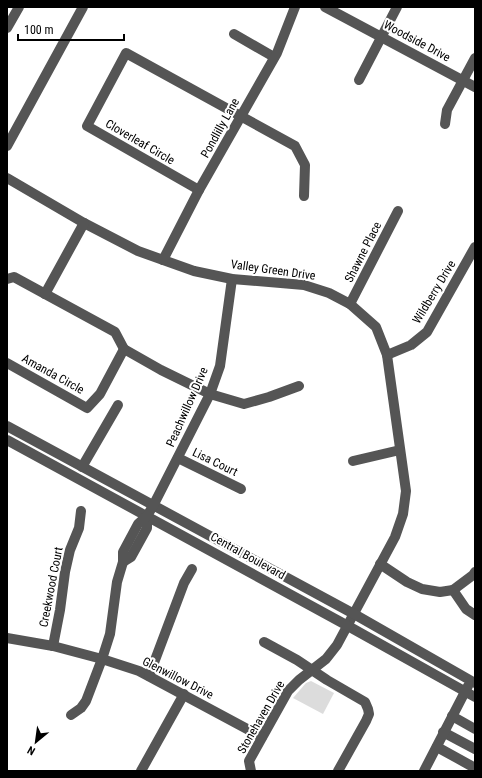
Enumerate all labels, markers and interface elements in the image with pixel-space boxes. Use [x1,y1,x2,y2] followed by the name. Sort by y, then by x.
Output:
[18,16,124,42] scale bar
[381,18,453,65] street label: Woodside Drive
[24,23,54,37] text: 100 m
[198,95,242,160] street label: Pondlilly Lane
[103,117,177,168] street label: Cloverleaf Circle
[342,219,384,285] street label: Shawne Place
[230,257,317,283] street label: Valley Green Drive
[410,258,459,326] street label: Wildberry Drive
[19,351,87,397] street label: Amanda Circle
[163,365,211,449] street label: Peachwillow Drive
[190,445,240,479] street label: Lisa Court
[208,530,288,582] street label: Central Boulevard
[36,545,66,628] street label: Creekwood Court
[140,654,216,702] street label: Glenwillow Drive
[234,678,288,756] street label: Stonehaven Drive
[16,722,56,762] north arrow
[25,743,37,758] text: N

